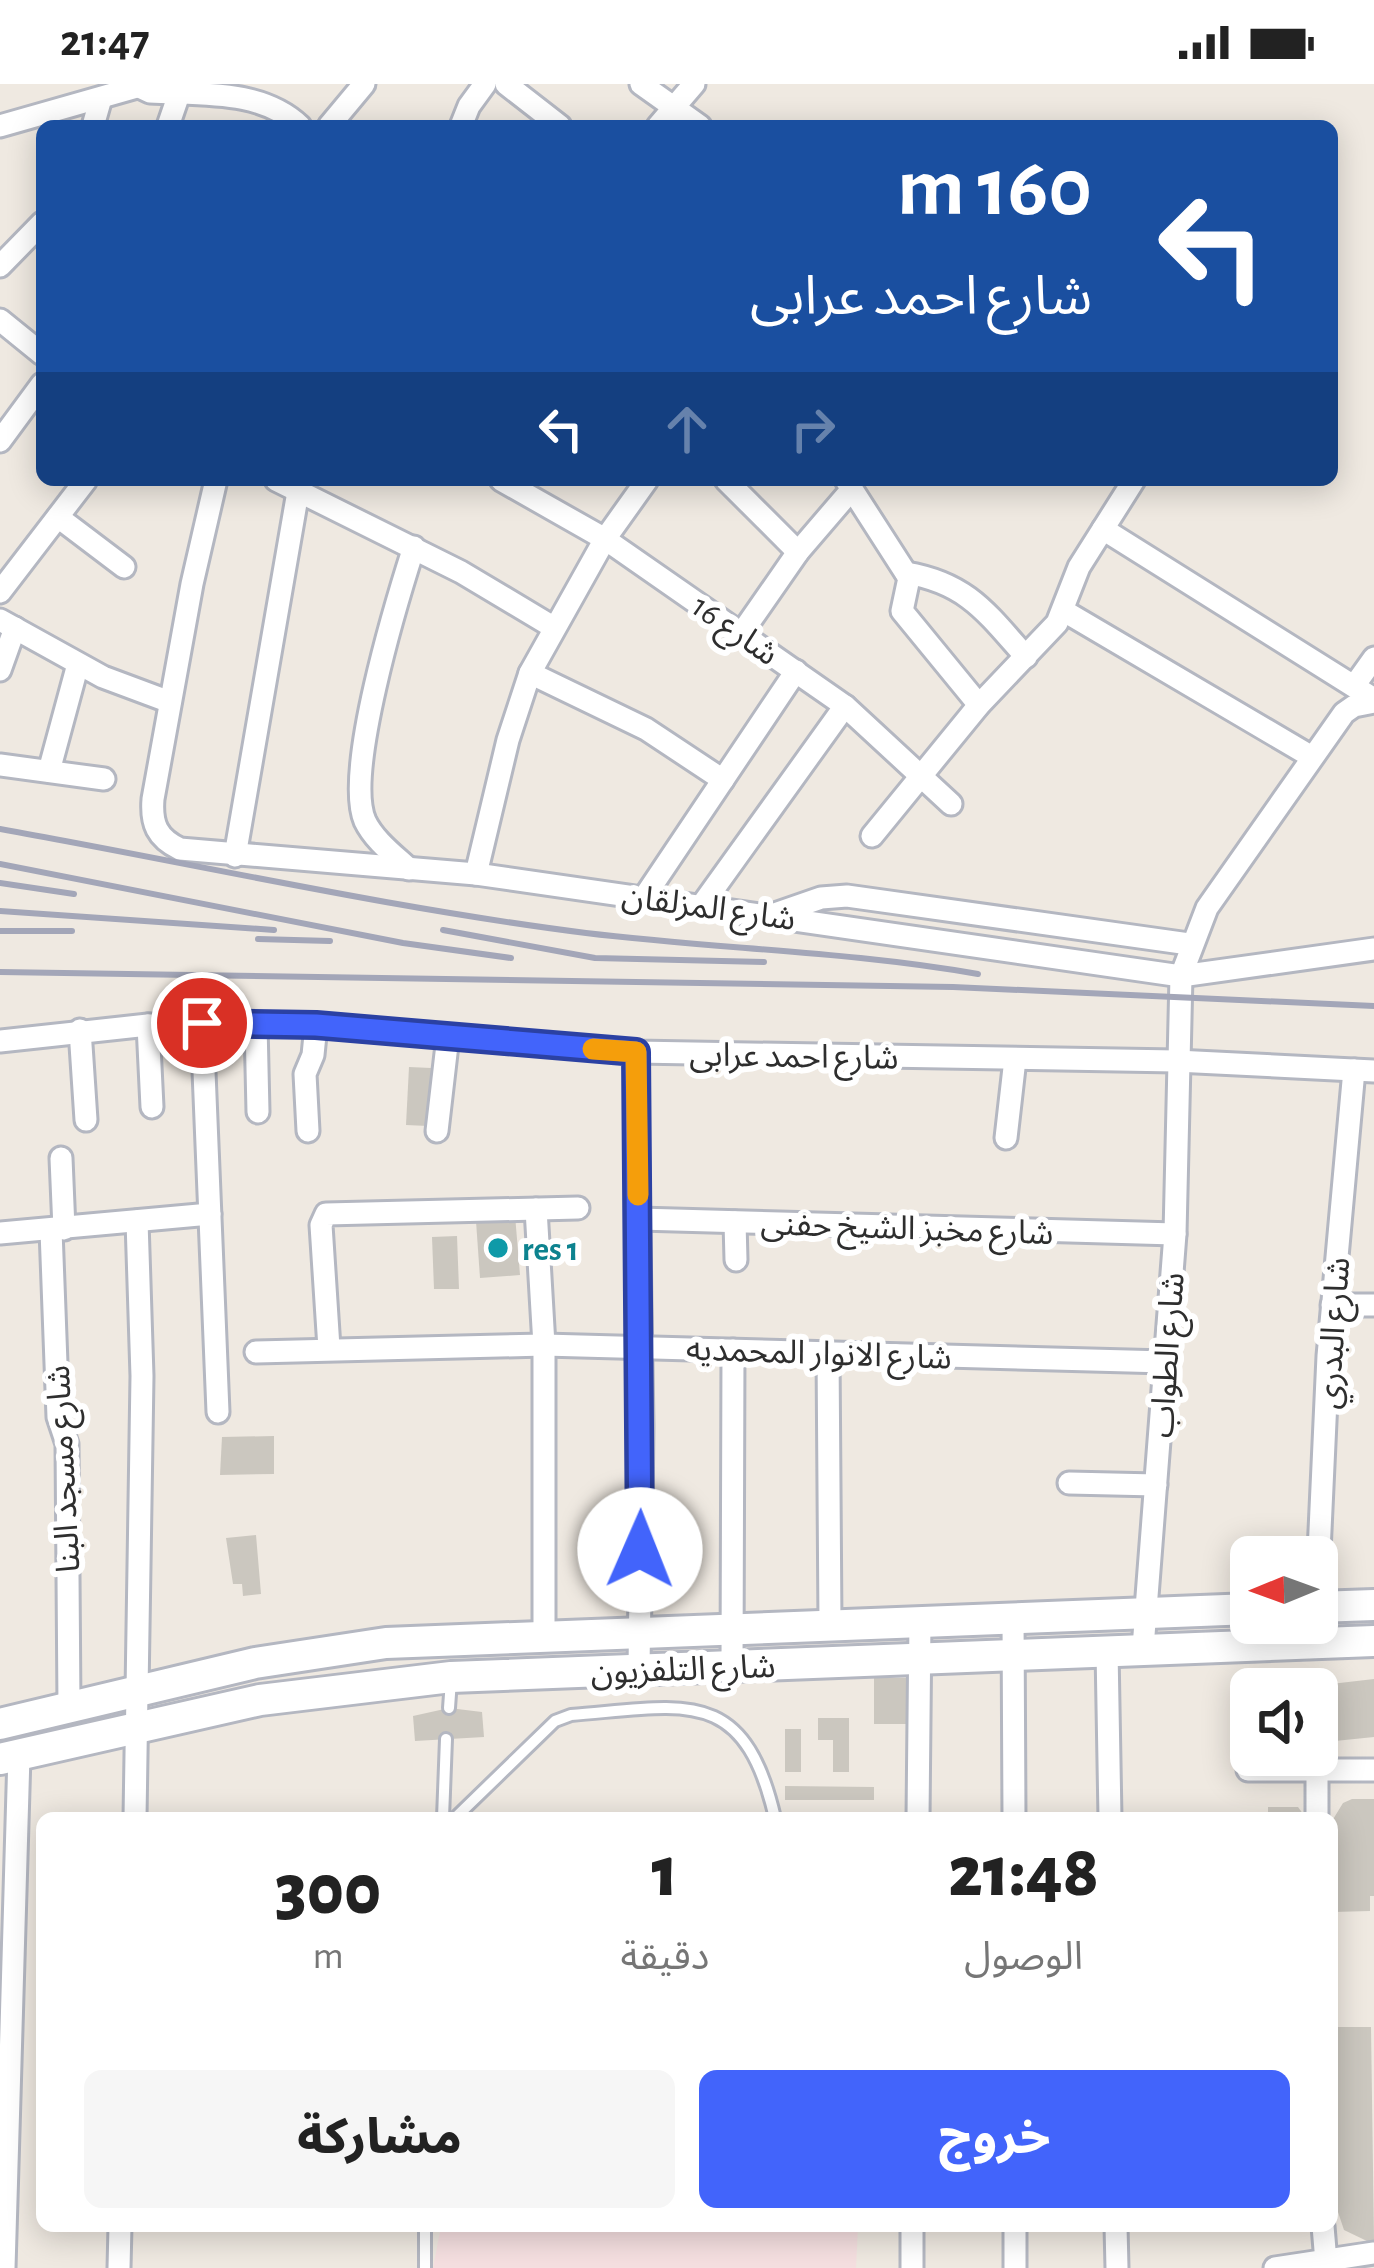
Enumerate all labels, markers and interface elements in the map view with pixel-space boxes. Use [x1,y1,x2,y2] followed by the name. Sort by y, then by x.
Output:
[60,19,150,64] text: 21:47
[897,147,1092,231] text: 160 m
[1134,168,1290,324] icon: left
[750,271,1092,325] text: شارع احمد عرابى
[528,396,594,462] icon: left
[654,396,720,462] icon: ahead
[780,396,846,462] icon: right
[682,590,784,677] street label: شارع 16
[619,880,797,943] street label: شارع المزلقان
[151,972,253,1074] pin
[169,990,235,1056] icon: arrive
[689,1039,899,1082] street label: شارع احمد عرابى
[760,1208,1054,1257] street label: شارع مخبز الشيخ حفنى
[522,1234,579,1267] place label: res 1
[485,1235,511,1261] marker: res 1
[1313,1256,1363,1411] street label: شارع البدري
[1146,1271,1197,1439] street label: شارع الطواب
[685,1333,952,1382] street label: شارع الانوار المحمديه
[43,1364,92,1574] street label: شارع مسجد البنا
[577,1487,703,1613] position arrow
[1230,1536,1338,1644] north arrow
[1230,1536,1338,1776] map controls
[590,1651,776,1696] street label: شارع التلفزيون
[1230,1668,1338,1776] button: sound
[652,1837,678,1909] text: 1
[948,1837,1099,1909] text: 21:48
[275,1855,381,1927] text: 300
[313,1937,344,1976] text: m
[620,1938,709,1977] text: دقيقة
[964,1938,1083,1977] text: الوصول
[84,2070,675,2208] button: مشاركة
[699,2070,1290,2208] button: خروج

